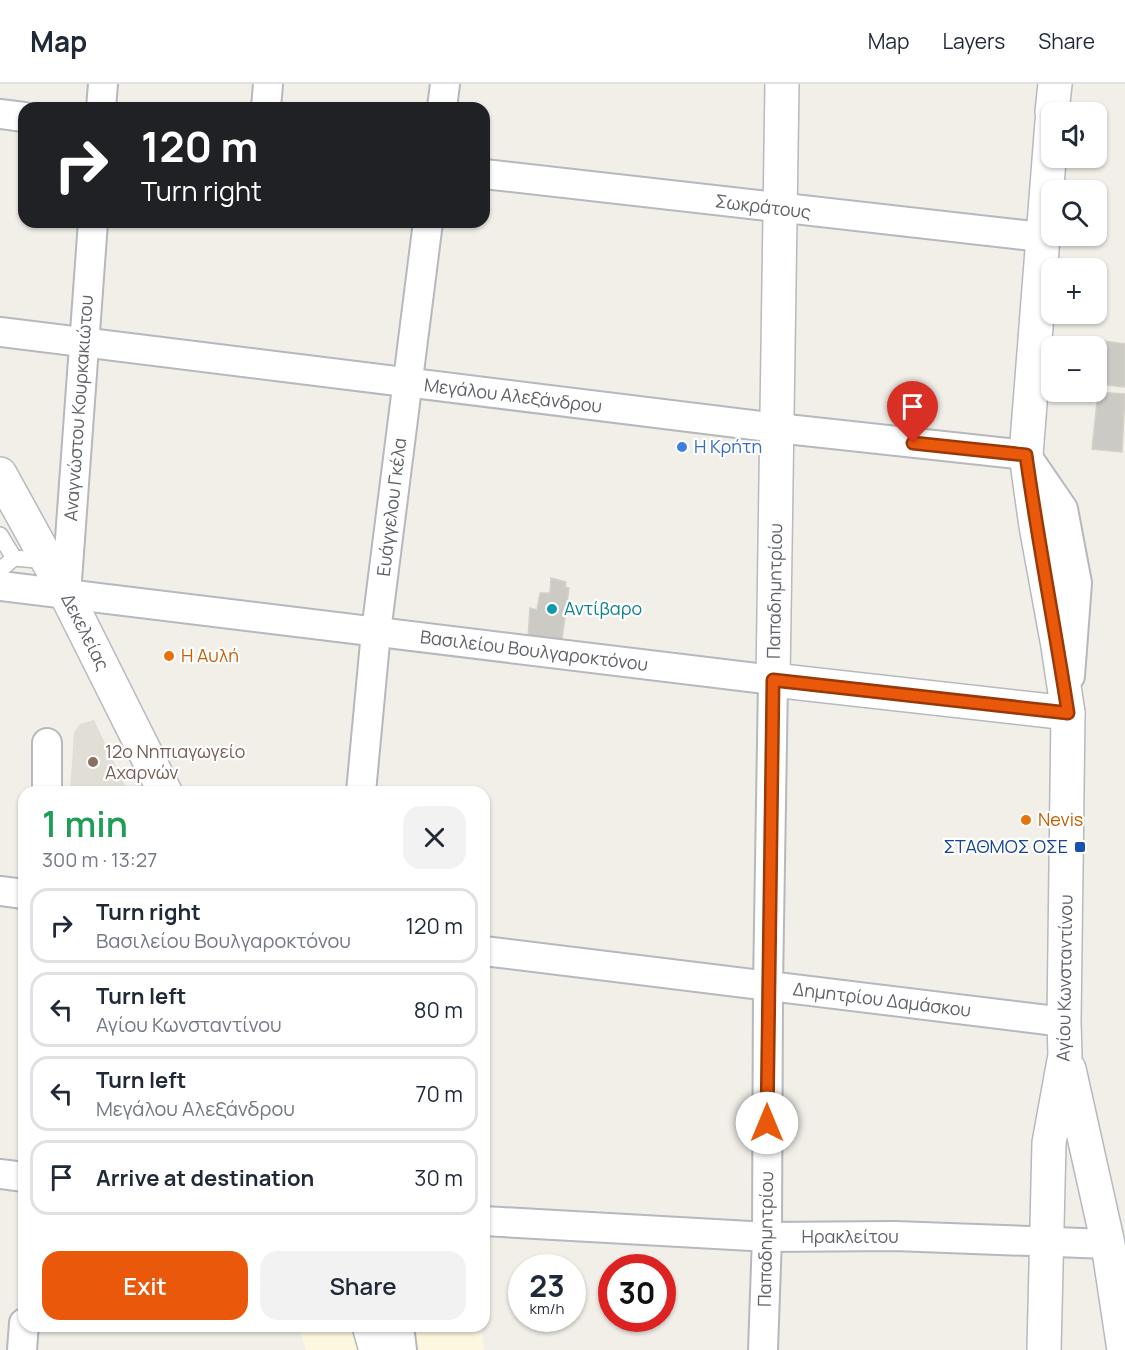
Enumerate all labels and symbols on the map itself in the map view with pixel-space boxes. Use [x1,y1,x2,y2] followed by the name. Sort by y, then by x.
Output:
[714,188,812,224] street label: Σωκράτους
[58,294,98,522] street label: Αναγνώστου Κουρκακιώτου
[423,372,603,418] street label: Μεγάλου Αλεξάνδρου
[887,381,938,443] pin
[694,434,762,458] place label: Η Κρήτη
[371,436,411,578] street label: Ευάγγελου Γκέλα
[675,440,689,454] marker: Η Κρήτη
[761,523,787,659] street label: Παπαδημητρίου
[56,589,115,674] street label: Δεκελείας
[564,596,642,620] place label: Αντίβαρο
[545,602,559,616] marker: Αντίβαρο
[419,624,649,676] street label: Βασιλείου Βουλγαροκτόνου
[181,643,239,667] place label: Η Αυλή
[162,649,176,663] marker: Η Αυλή
[105,739,245,784] place label: 12ο Νηπιαγωγείο Αχαρνών
[86,755,100,769] marker: 12ο Νηπιαγωγείο Αχαρνών
[1038,807,1083,831] place label: Nevis
[1019,813,1033,827] marker: Nevis
[943,834,1068,858] place label: ΣΤΑΘΜΟΣ ΟΣΕ
[1073,840,1087,854] marker: ΣΤΑΘΜΟΣ ΟΣΕ
[1051,894,1077,1062] street label: Αγίου Κωνσταντίνου
[792,976,973,1022] street label: Δημητρίου Δαμάσκου
[735,1091,799,1155] position arrow
[752,1171,778,1307] street label: Παπαδημητρίου
[801,1224,899,1248] street label: Ηρακλείτου
[598,1254,676,1332] speed limit sign: 30

